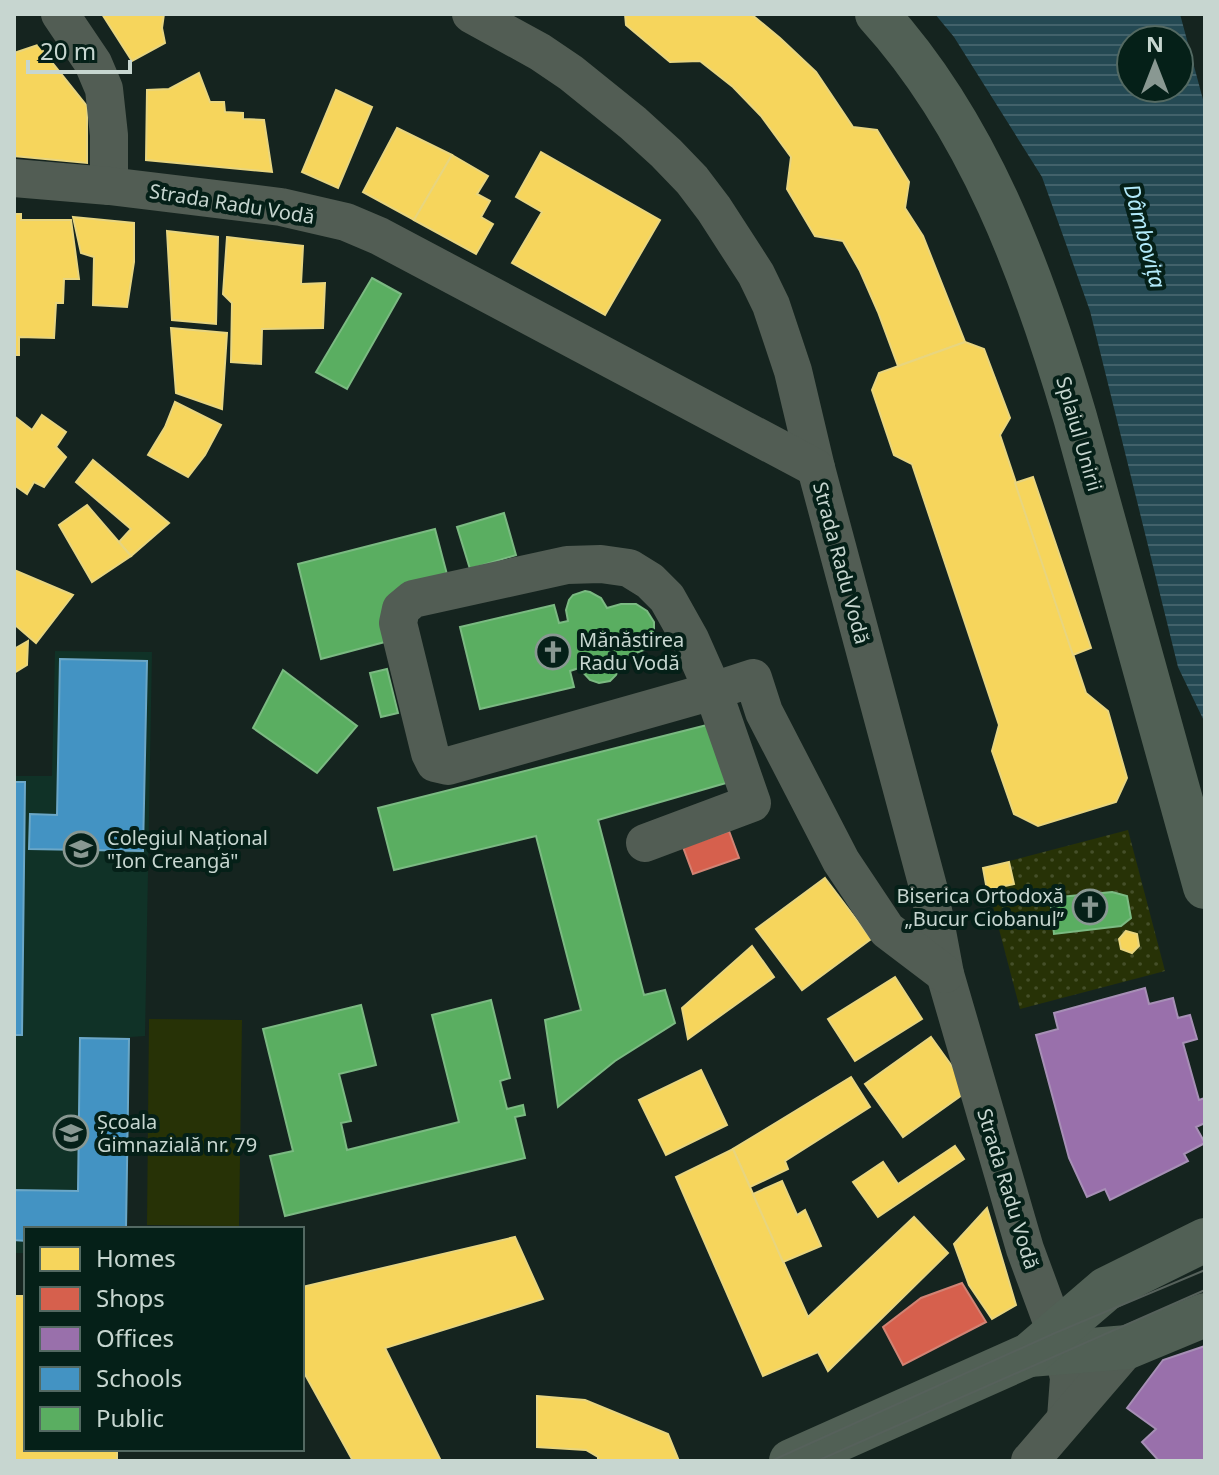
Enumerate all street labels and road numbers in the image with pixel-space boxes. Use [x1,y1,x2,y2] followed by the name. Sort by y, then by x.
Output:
[148,177,317,230] street label: Strada Radu Vodă
[1050,373,1109,494] street label: Splaiul Unirii
[807,479,876,647] street label: Strada Radu Vodă
[971,1105,1046,1273] street label: Strada Radu Vodă

